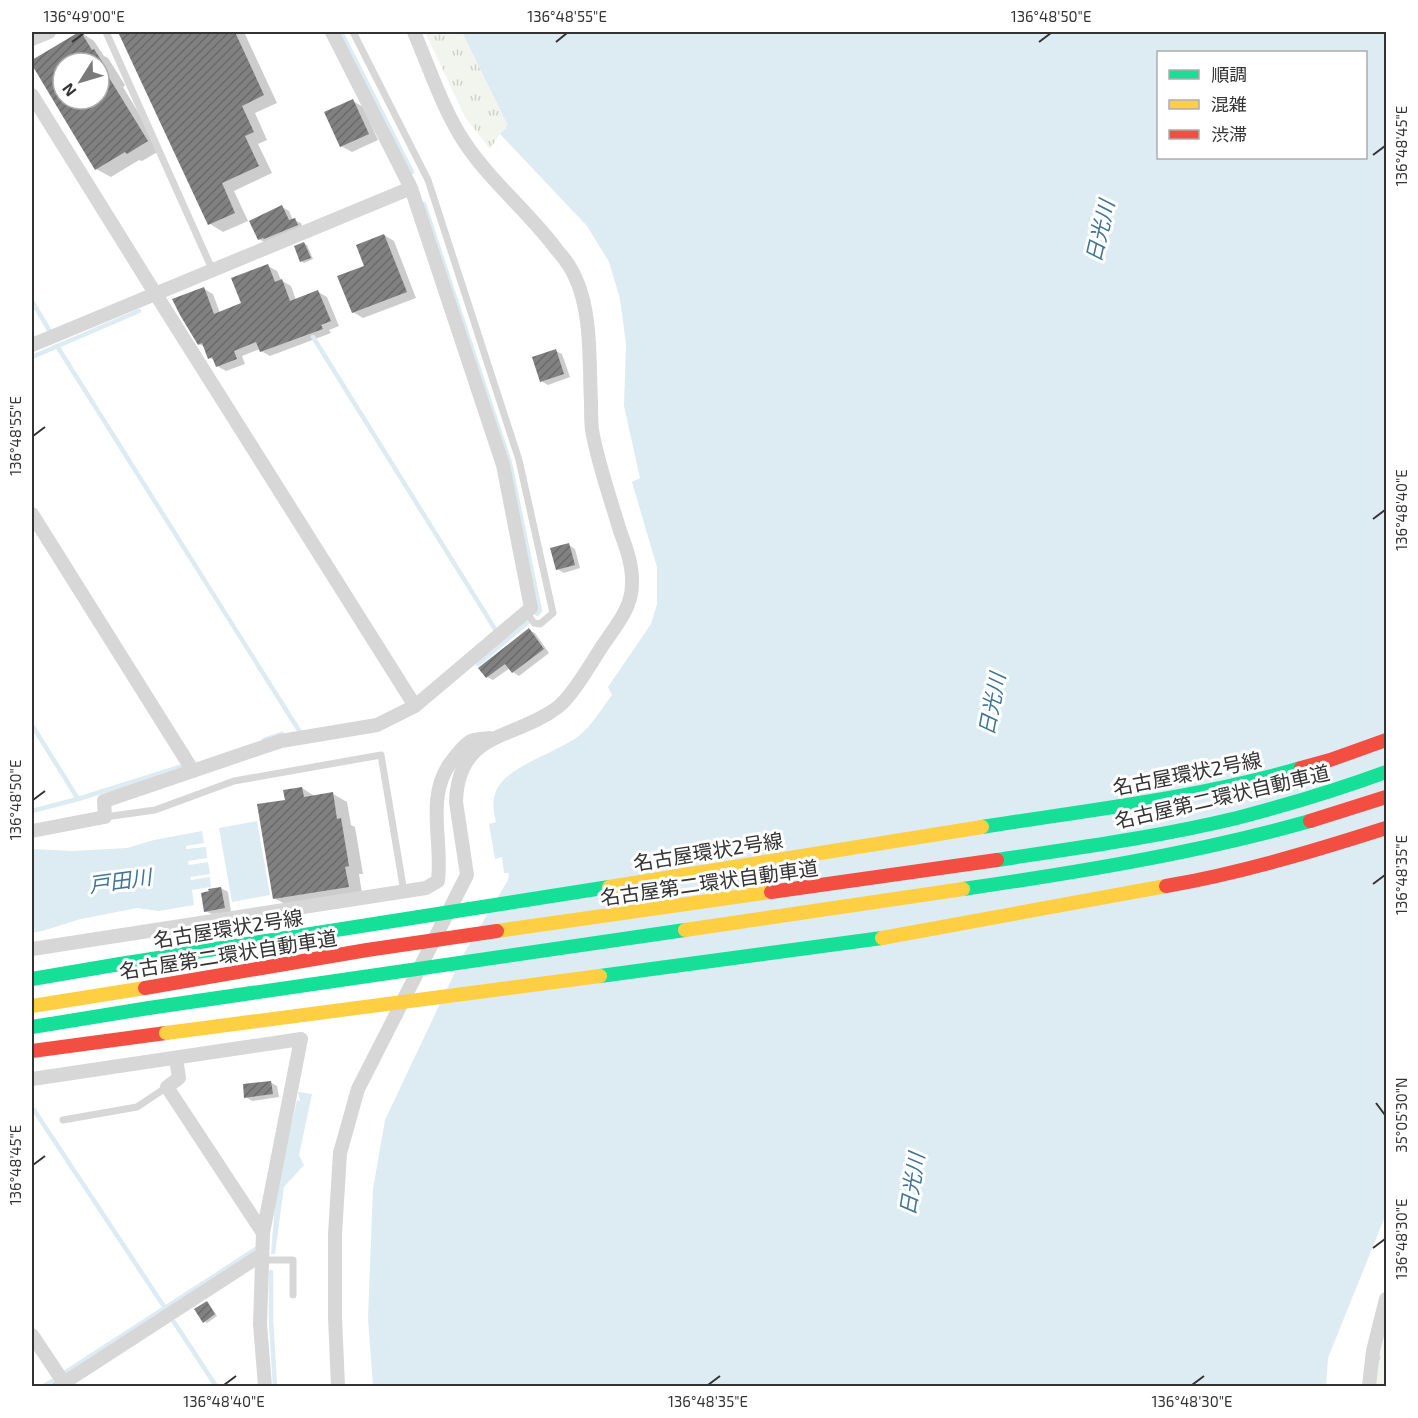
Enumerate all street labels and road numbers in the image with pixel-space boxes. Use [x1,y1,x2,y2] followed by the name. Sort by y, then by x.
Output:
[1110,747,1264,799] street label: 名古屋環状2号線
[1112,760,1332,832] street label: 名古屋第二環状自動車道
[631,827,785,875] street label: 名古屋環状2号線
[598,855,820,909] street label: 名古屋第二環状自動車道
[151,904,305,952] street label: 名古屋環状2号線
[117,925,339,983] street label: 名古屋第二環状自動車道

